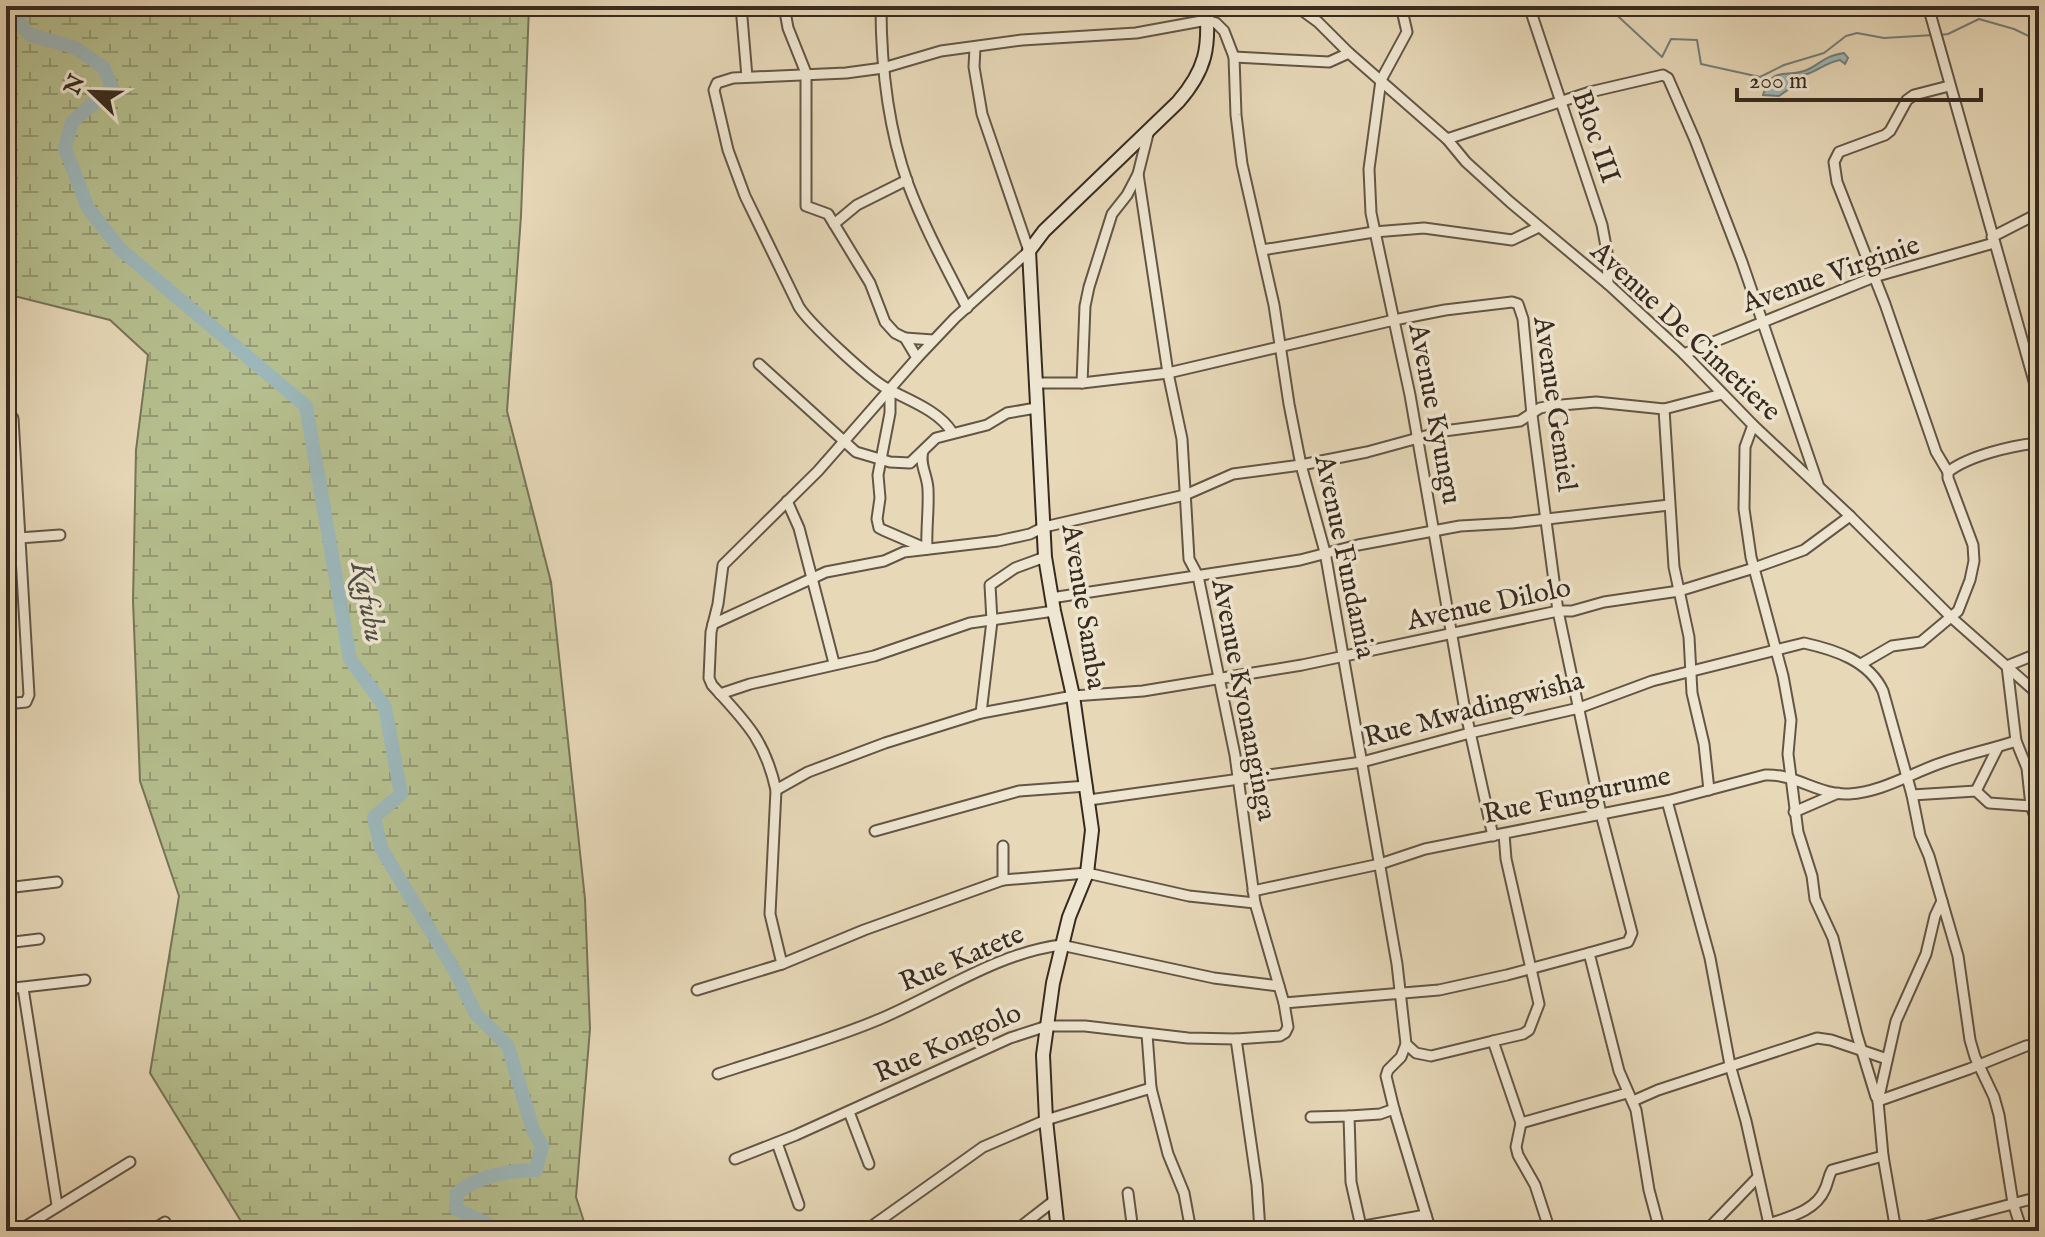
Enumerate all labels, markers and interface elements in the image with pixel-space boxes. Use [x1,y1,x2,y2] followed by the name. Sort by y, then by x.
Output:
[52,52,132,132] north arrow
[1737,52,1981,102] scale bar
[1749,66,1808,97] text: 200 m
[58,71,92,100] text: N
[1563,86,1627,188] street label: Bloc III
[1737,228,1925,322] street label: Avenue Virginie
[1582,234,1788,429] street label: Avenue De Cimetiere
[1524,313,1584,494] street label: Avenue Gemiel
[1399,320,1469,507] street label: Avenue Kyungu
[1305,451,1383,663] street label: Avenue Fundamia
[1053,521,1113,693] street label: Avenue Samba
[340,557,393,646] water label: Kafubu
[1403,571,1574,640] street label: Avenue Dilolo
[1202,575,1284,825] street label: Avenue Kyonanginga
[1360,664,1589,756] street label: Rue Mwadingwisha
[1480,759,1674,833] street label: Rue Fungurume
[894,917,1030,1001] street label: Rue Katete
[869,996,1027,1092] street label: Rue Kongolo

